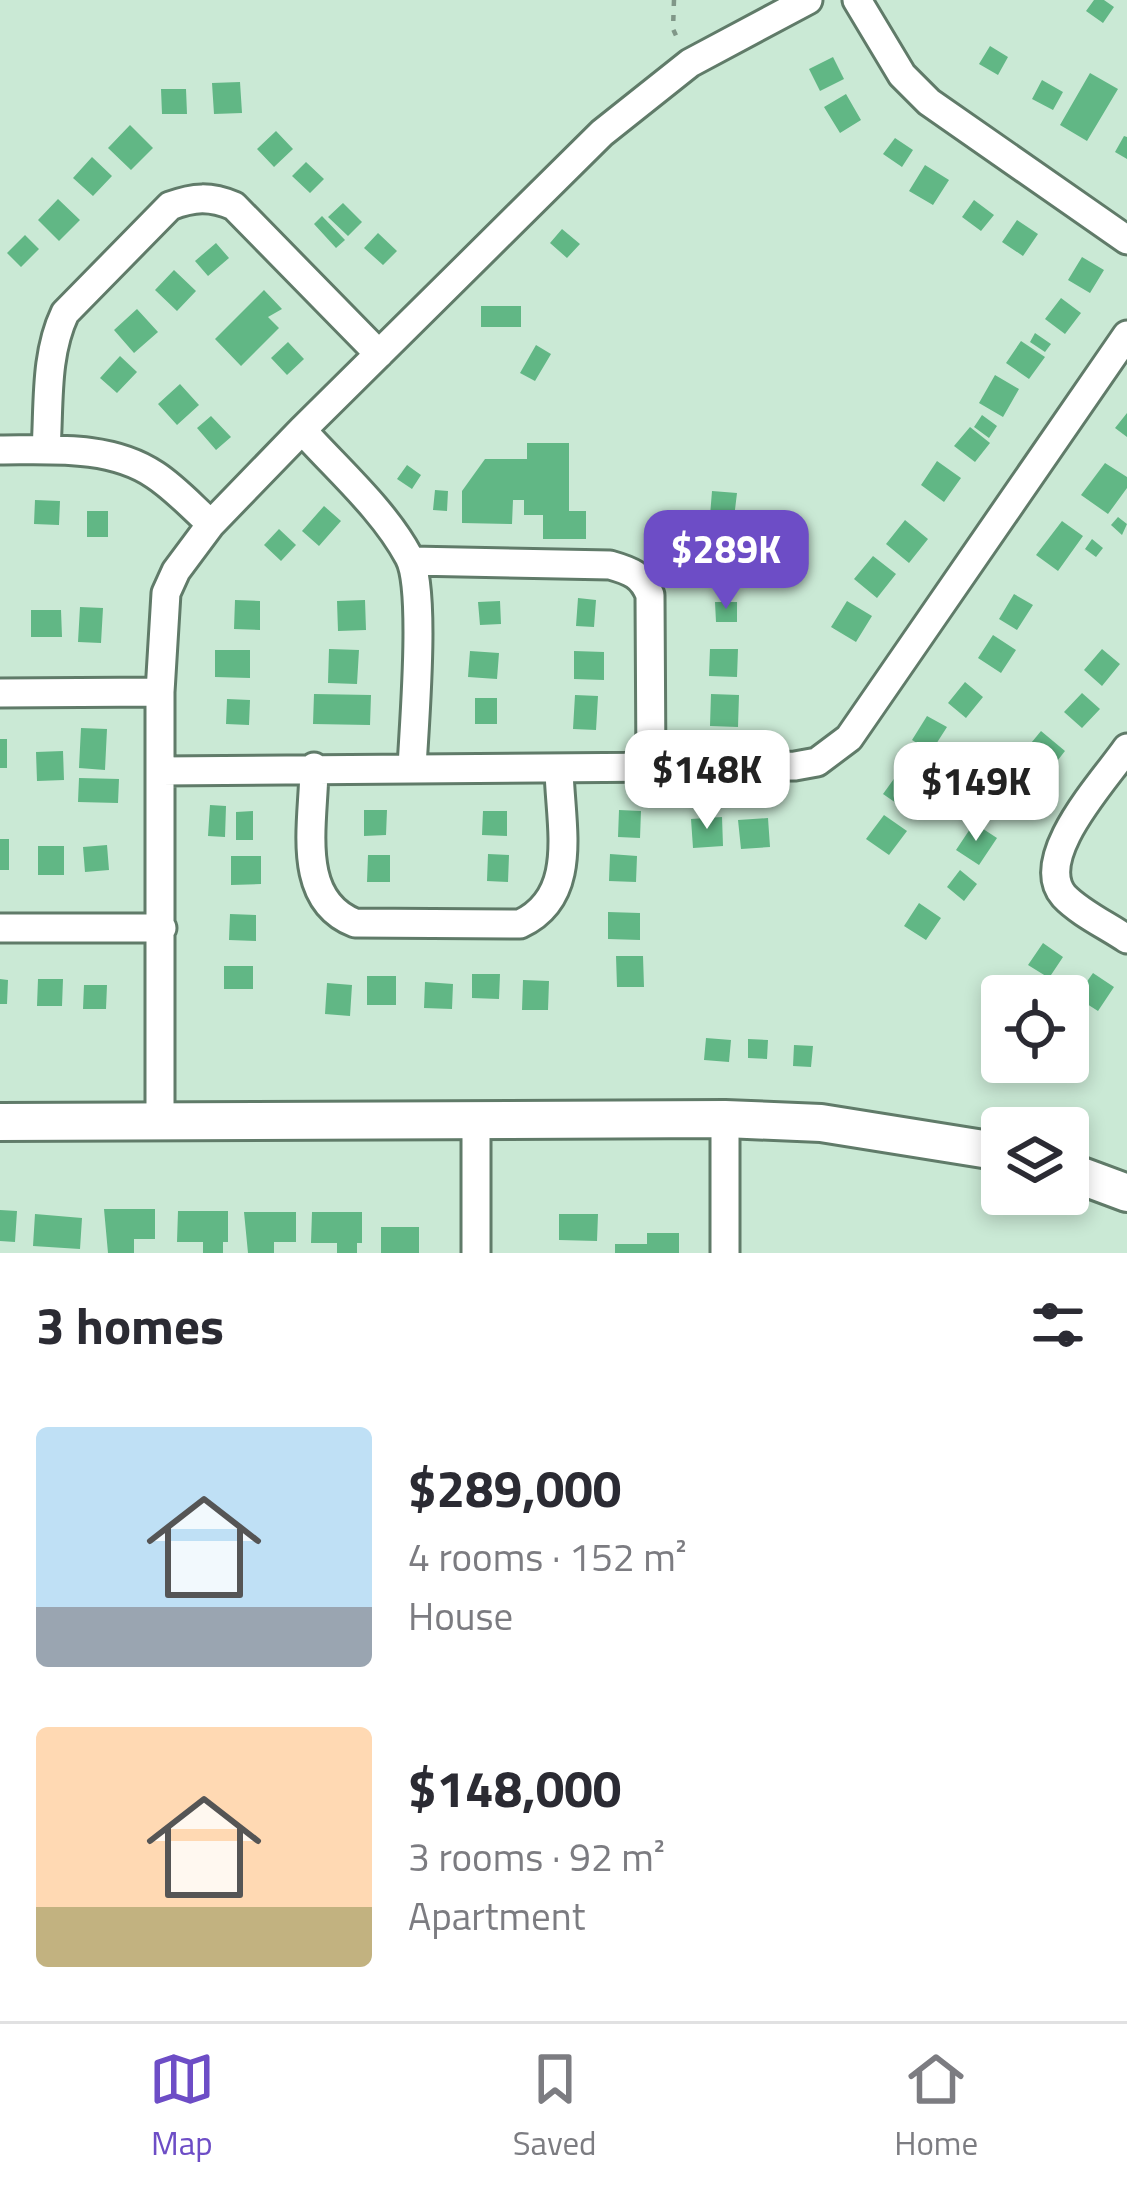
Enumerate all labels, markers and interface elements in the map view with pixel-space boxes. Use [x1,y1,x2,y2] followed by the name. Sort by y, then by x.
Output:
[642,510,810,612] pin: $289K
[671,519,781,578] text: $289K
[623,730,791,832] pin: $148K
[652,739,762,798] text: $148K
[892,742,1060,844] pin: $149K
[921,751,1031,810] text: $149K
[981,975,1089,1215] map controls
[981,975,1089,1083] button: locate
[981,1107,1089,1215] button: layers
[36,1286,224,1364] text: 3 homes
[1025,1292,1091,1358] icon: filters
[408,1449,621,1527] text: $289,000
[132,1475,276,1619] icon: home
[408,1527,687,1586] text: 4 rooms · 152 m²
[408,1586,513,1645] text: House
[408,1749,621,1827] text: $148,000
[132,1775,276,1919] icon: home
[408,1827,665,1886] text: 3 rooms · 92 m²
[408,1886,585,1945] text: Apartment
[149,2046,215,2168] tab: Map
[513,2046,597,2168] tab: Saved
[894,2046,978,2168] tab: Home

